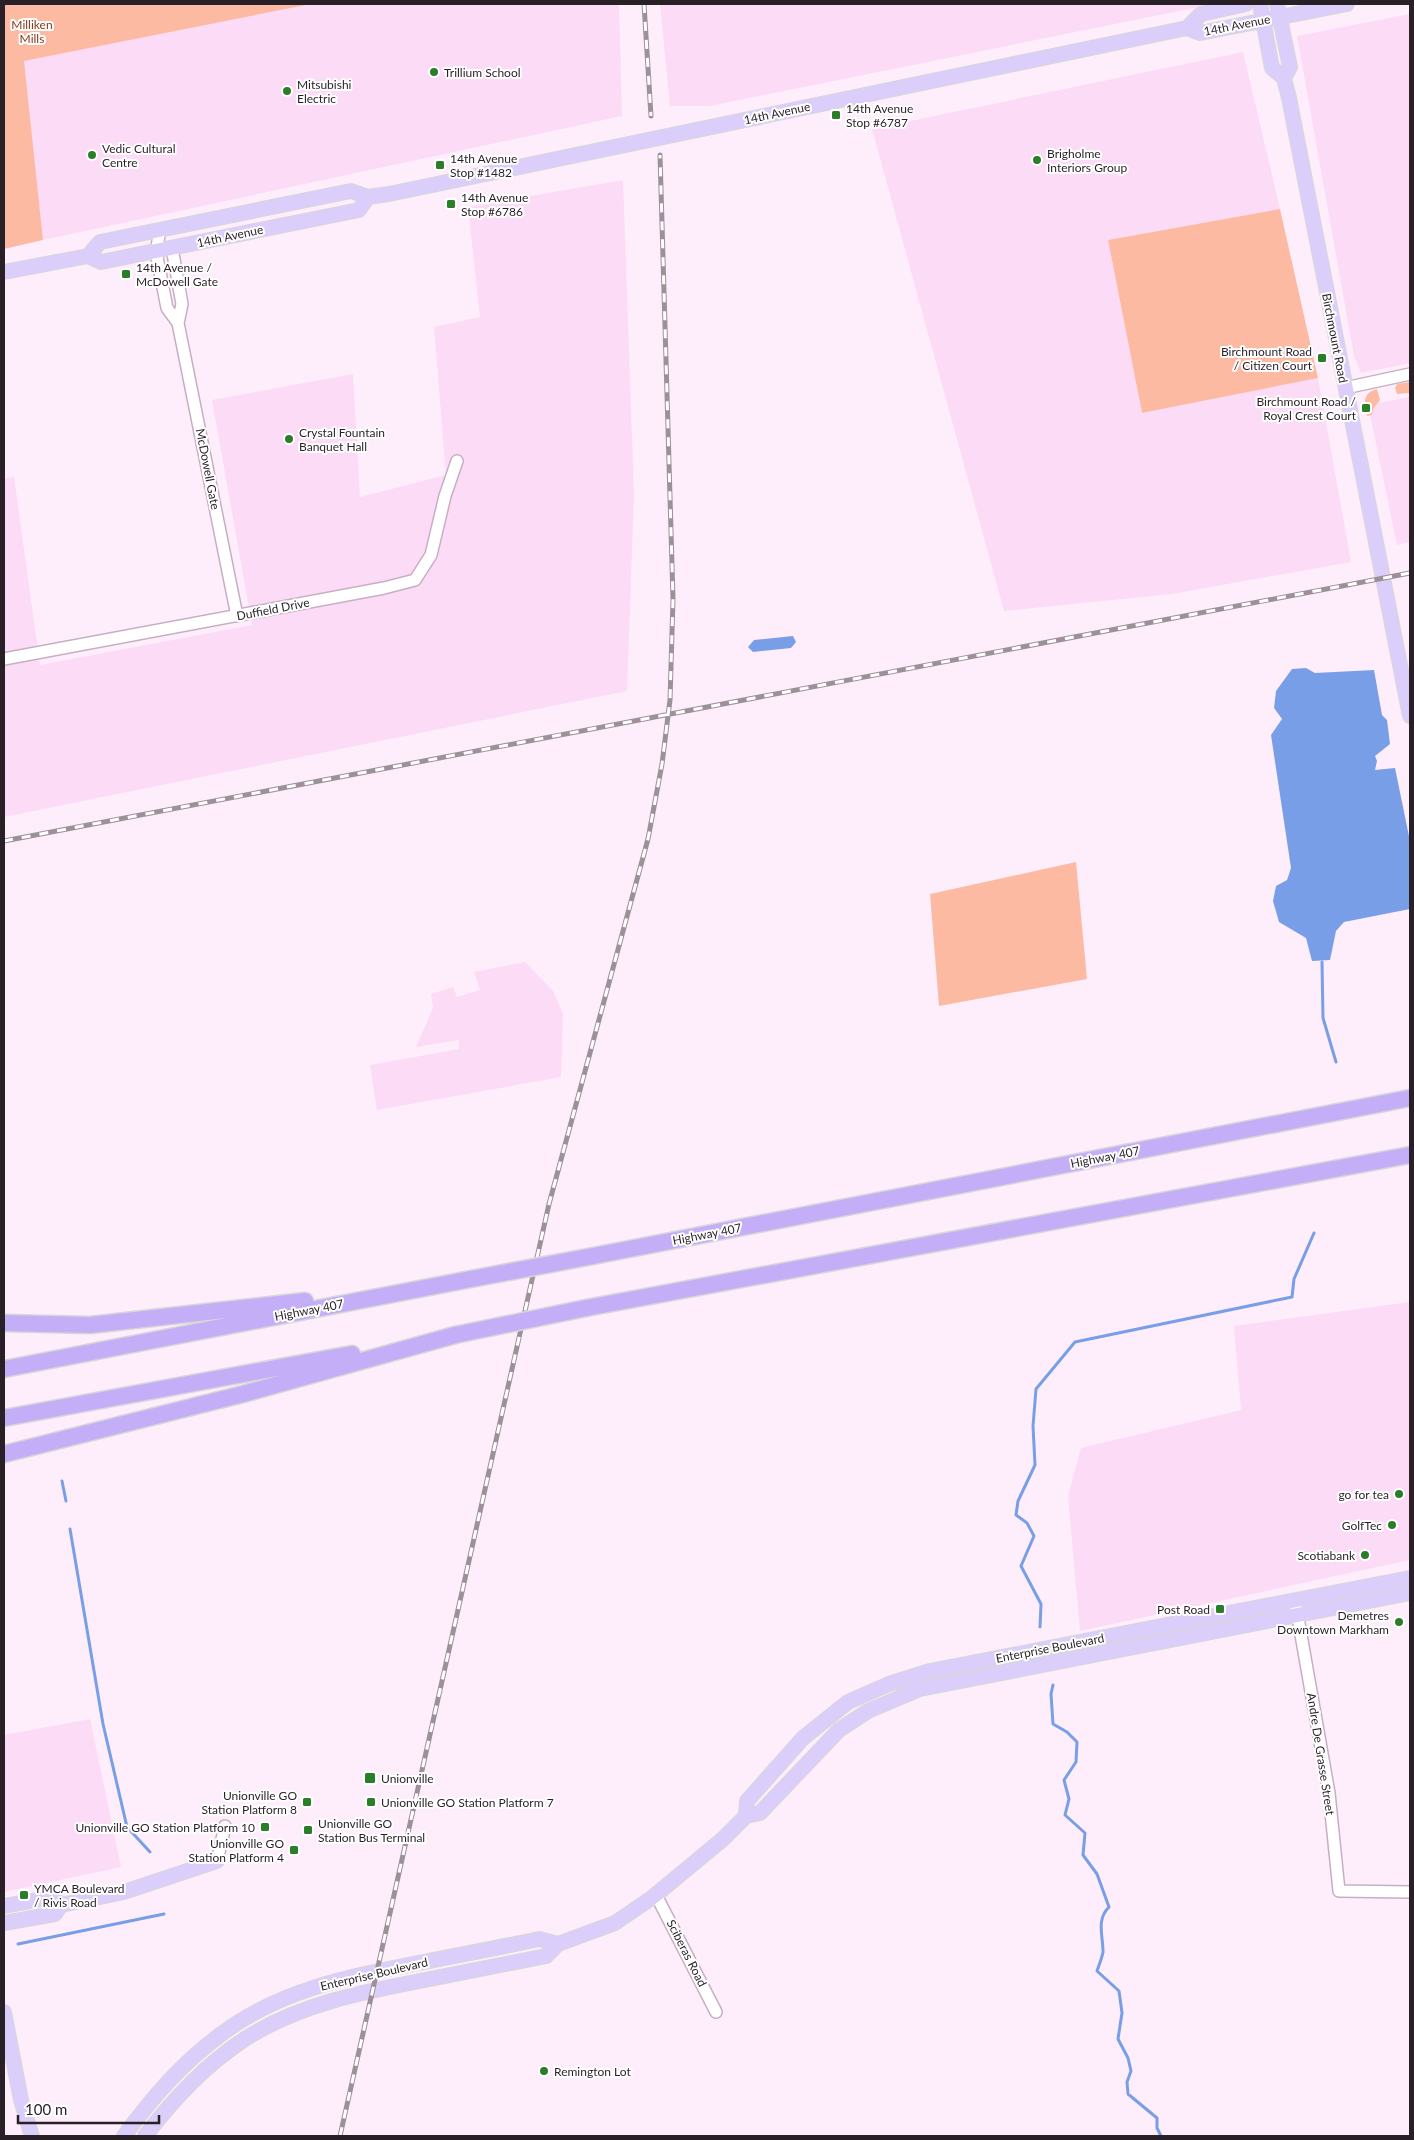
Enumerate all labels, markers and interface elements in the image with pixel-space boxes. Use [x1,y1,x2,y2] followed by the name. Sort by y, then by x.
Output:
[1203,11,1271,39] street label: 14th Avenue
[11,17,53,46] park label: Milliken Mills
[444,65,521,80] place label: Trillium School
[428,66,440,78] marker: Trillium School
[297,77,352,106] place label: Mitsubishi Electric
[281,85,293,97] marker: Mitsubishi Electric
[743,99,811,127] street label: 14th Avenue
[846,101,913,130] place label: 14th Avenue Stop #6787
[830,109,842,121] marker: 14th Avenue Stop #6787
[102,141,175,170] place label: Vedic Cultural Centre
[1047,146,1127,175] place label: Brigholme Interiors Group
[86,149,98,161] marker: Vedic Cultural Centre
[450,151,517,180] place label: 14th Avenue Stop #1482
[1031,154,1043,166] marker: Brigholme Interiors Group
[434,159,446,171] marker: 14th Avenue Stop #1482
[461,190,528,219] place label: 14th Avenue Stop #6786
[445,198,457,210] marker: 14th Avenue Stop #6786
[196,222,264,250] street label: 14th Avenue
[136,260,218,289] place label: 14th Avenue / McDowell Gate
[120,268,132,280] marker: 14th Avenue / McDowell Gate
[1319,292,1351,384] street label: Birchmount Road
[1221,344,1313,373] place label: Birchmount Road / Citizen Court
[1316,352,1328,364] marker: Birchmount Road / Citizen Court
[1256,394,1357,423] place label: Birchmount Road / Royal Crest Court
[1360,402,1372,414] marker: Birchmount Road / Royal Crest Court
[299,425,385,454] place label: Crystal Fountain Banquet Hall
[193,427,223,511] street label: McDowell Gate
[283,433,295,445] marker: Crystal Fountain Banquet Hall
[235,595,311,623] street label: Duffield Drive
[1069,1143,1141,1171] street label: Highway 407
[671,1220,743,1248] street label: Highway 407
[273,1296,345,1324] street label: Highway 407
[1338,1487,1389,1502] place label: go for tea
[1393,1488,1405,1500] marker: go for tea
[1342,1518,1382,1533] place label: GolfTec
[1386,1519,1398,1531] marker: GolfTec
[1297,1548,1356,1563] place label: Scotiabank
[1359,1549,1371,1561] marker: Scotiabank
[1157,1602,1210,1617] place label: Post Road
[1214,1603,1226,1615] marker: Post Road
[1277,1608,1389,1637] place label: Demetres Downtown Markham
[1393,1616,1405,1628] marker: Demetres Downtown Markham
[995,1630,1105,1666] street label: Enterprise Boulevard
[1304,1692,1338,1817] street label: Andre De Grasse Street
[363,1771,377,1785] marker: Unionville
[381,1771,434,1786] place label: Unionville
[202,1788,297,1817] place label: Unionville GO Station Platform 8
[381,1795,554,1810] place label: Unionville GO Station Platform 7
[301,1796,313,1808] marker: Unionville GO Station Platform 8
[365,1796,377,1808] marker: Unionville GO Station Platform 7
[318,1816,425,1845] place label: Unionville GO Station Bus Terminal
[75,1820,255,1835] place label: Unionville GO Station Platform 10
[259,1821,271,1833] marker: Unionville GO Station Platform 10
[302,1824,314,1836] marker: Unionville GO Station Bus Terminal
[189,1836,284,1865] place label: Unionville GO Station Platform 4
[288,1844,300,1856] marker: Unionville GO Station Platform 4
[34,1881,125,1910] place label: YMCA Boulevard / Rivis Road
[18,1889,30,1901] marker: YMCA Boulevard / Rivis Road
[664,1917,710,1989] street label: Sciberas Road
[319,1954,429,1994] street label: Enterprise Boulevard
[554,2064,631,2079] place label: Remington Lot
[538,2065,550,2077] marker: Remington Lot
[18,2092,159,2124] scale bar
[25,2100,67,2118] text: 100 m

